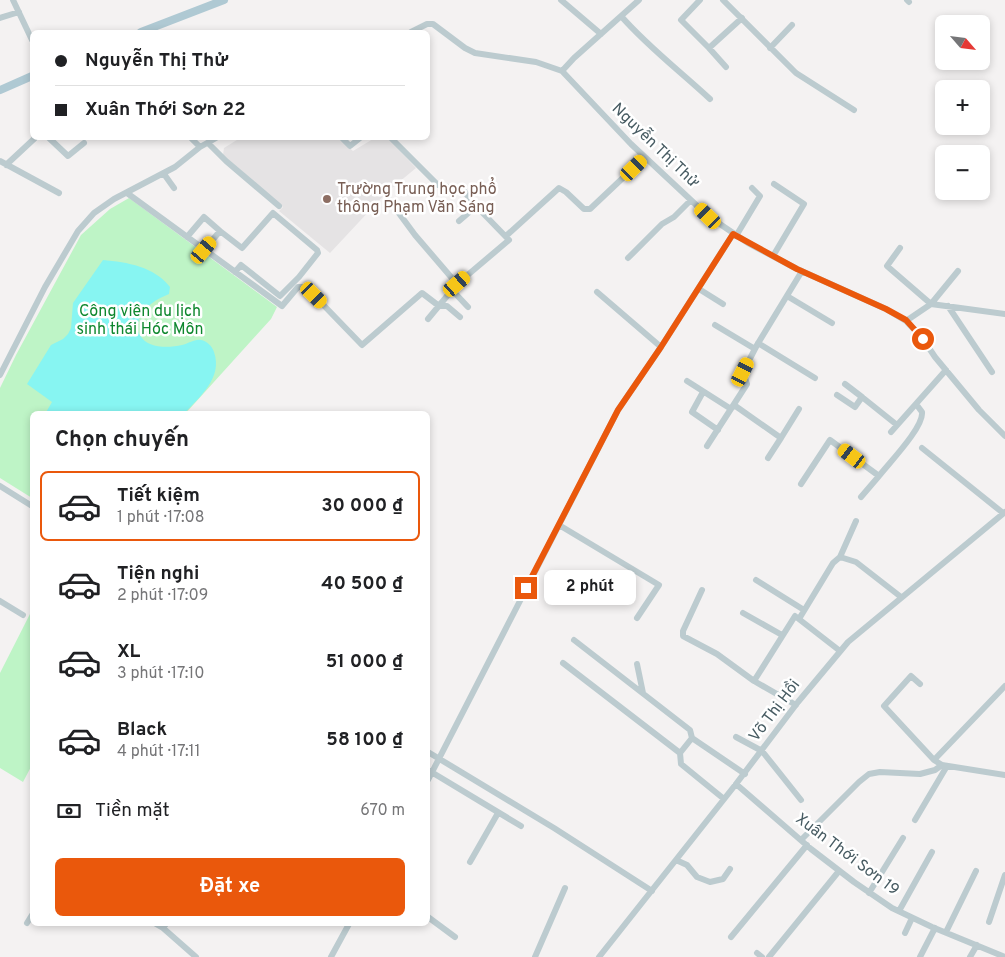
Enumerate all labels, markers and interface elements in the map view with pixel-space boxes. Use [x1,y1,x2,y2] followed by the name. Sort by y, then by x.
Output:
[935,15,990,70] north arrow
[935,15,990,200] map controls
[85,49,228,73] text: Nguyễn Thị Thử
[935,80,990,135] button: +
[85,98,246,122] text: Xuân Thới Sơn 22
[607,98,704,193] street label: Nguyễn Thị Thử
[935,145,990,200] button: −
[617,152,650,184] car
[337,177,497,218] place label: Trường Trung học phổ thông Phạm Văn Sáng
[321,193,333,205] marker: Trường Trung học phổ thông Phạm Văn Sáng
[691,200,724,232] car
[188,234,219,266] car
[440,268,473,300] car
[298,279,329,311] car
[76,302,204,340] park label: Công viên du lịch sinh thái Hóc Môn
[912,328,934,350] route start
[729,355,756,389] car
[55,427,189,454] text: Chọn chuyến
[835,441,868,471] car
[57,484,102,529] icon: car
[117,484,200,508] text: Tiết kiệm
[321,494,403,518] text: 30 000 ₫
[117,508,205,528] text: 1 phút · 17:08
[57,562,102,607] icon: car
[117,562,199,586] text: Tiện nghi
[544,570,636,606] callout: 2 phút
[321,572,403,596] text: 40 500 ₫
[515,577,537,599] route end
[566,577,614,597] text: 2 phút
[117,586,208,606] text: 2 phút · 17:09
[57,640,102,685] icon: car
[117,640,140,664] text: XL
[326,650,403,674] text: 51 000 ₫
[117,664,204,684] text: 3 phút · 17:10
[744,675,805,746] street label: Võ Thị Hồi
[57,718,102,763] icon: car
[117,718,167,742] text: Black
[326,728,403,752] text: 58 100 ₫
[117,742,200,762] text: 4 phút · 17:11
[55,797,83,825] icon: cash
[95,799,170,823] text: Tiền mặt
[360,801,405,821] text: 670 m
[791,809,903,901] street label: Xuân Thới Sơn 19
[55,858,405,916] button: Đặt xe

